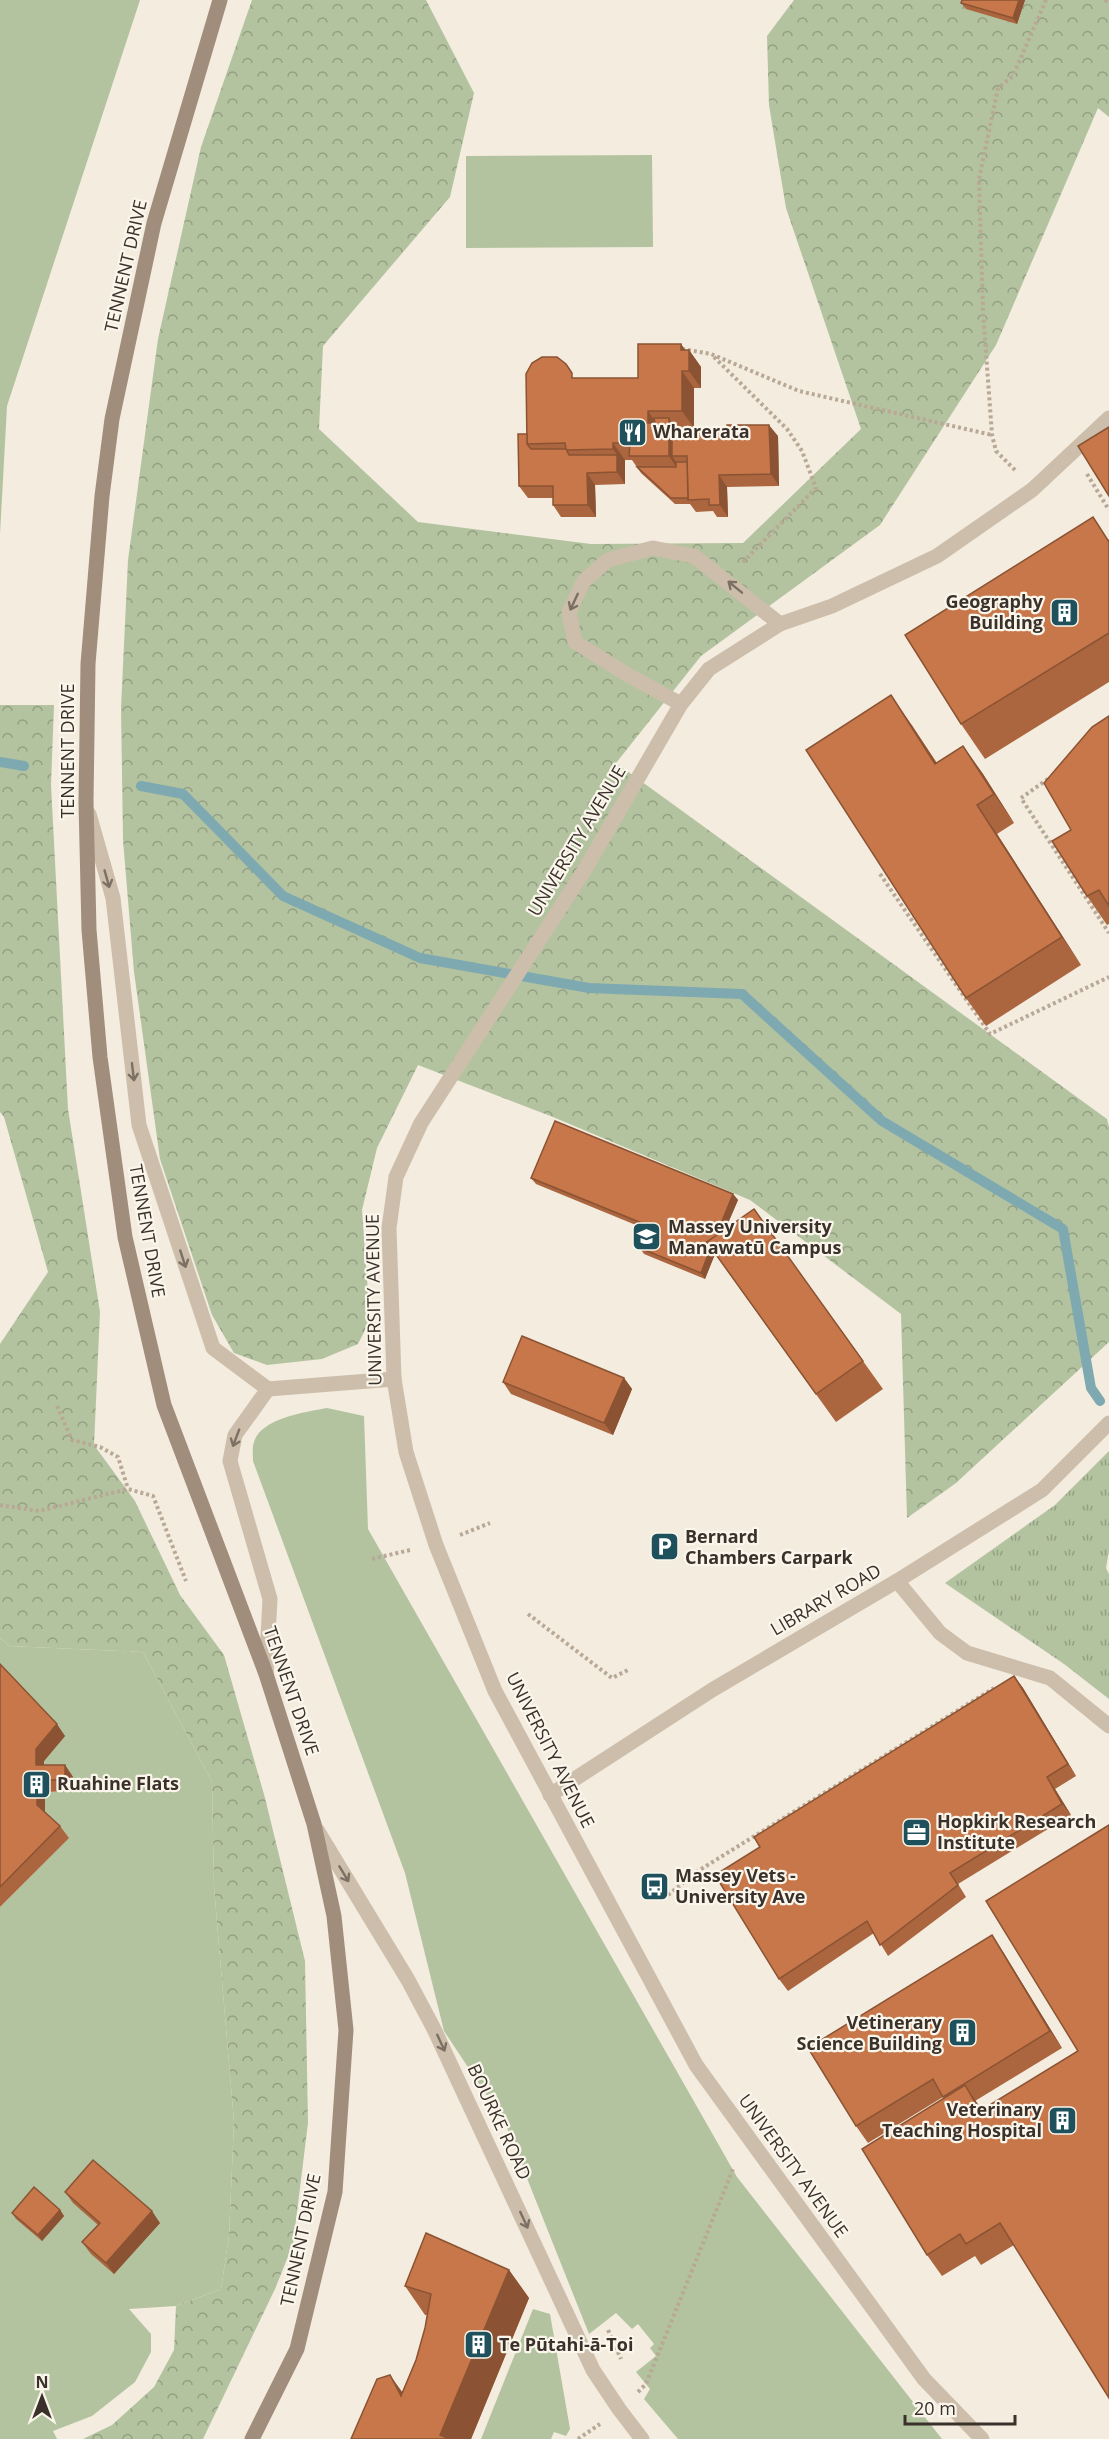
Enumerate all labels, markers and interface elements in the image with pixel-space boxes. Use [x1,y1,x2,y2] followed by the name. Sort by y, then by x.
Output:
[98,197,152,334] street label: TENNENT DRIVE
[616,416,648,448] restaurant icon: Wharerata
[653,419,750,443] place label: Wharerata
[727,581,743,594] one-way arrow
[946,589,1044,634] place label: Geography Building
[568,592,580,610] one-way arrow
[1048,596,1080,628] building icon: Geography Building
[55,683,79,819] street label: TENNENT DRIVE
[522,761,631,920] street label: UNIVERSITY AVENUE
[102,869,113,888] one-way arrow
[127,1061,138,1081] one-way arrow
[124,1162,172,1299] street label: TENNENT DRIVE
[360,1214,386,1386] street label: UNIVERSITY AVENUE
[668,1214,841,1259] place label: Massey University Manawatū Campus
[631,1221,663,1253] school or university icon: Massey University Manawatū Campus
[179,1249,190,1268] one-way arrow
[230,1428,241,1446] one-way arrow
[685,1524,854,1569] place label: Bernard Chambers Carpark
[648,1531,680,1563] parking icon: Bernard Chambers Carpark
[766,1558,885,1641] street label: LIBRARY ROAD
[259,1623,325,1758] street label: TENNENT DRIVE
[501,1668,601,1832] street label: UNIVERSITY AVENUE
[20,1768,52,1800] building icon: Ruahine Flats
[57,1771,179,1795] place label: Ruahine Flats
[937,1809,1096,1854] place label: Hopkirk Research Institute
[900,1816,932,1848] office icon: Hopkirk Research Institute
[675,1863,805,1908] place label: Massey Vets - University Ave
[339,1865,351,1882] one-way arrow
[638,1870,670,1902] bus stop icon: Massey Vets - University Ave
[797,2010,943,2055] place label: Vetinerary Science Building
[947,2017,979,2049] building icon: Vetinerary Science Building
[436,2034,448,2052] one-way arrow
[463,2060,537,2183] street label: BOURKE ROAD
[734,2089,854,2242] street label: UNIVERSITY AVENUE
[882,2097,1043,2142] place label: Veterinary Teaching Hospital
[1047,2104,1079,2136] building icon: Veterinary Teaching Hospital
[274,2171,326,2308] street label: TENNENT DRIVE
[518,2211,530,2229] one-way arrow
[462,2329,494,2361] building icon: Te Pūtahi-ā-Toi
[499,2332,633,2356] place label: Te Pūtahi-ā-Toi
[12,2367,72,2427] north arrow
[35,2371,49,2393] text: N
[905,2388,1014,2426] scale bar
[914,2396,956,2420] text: 20 m

